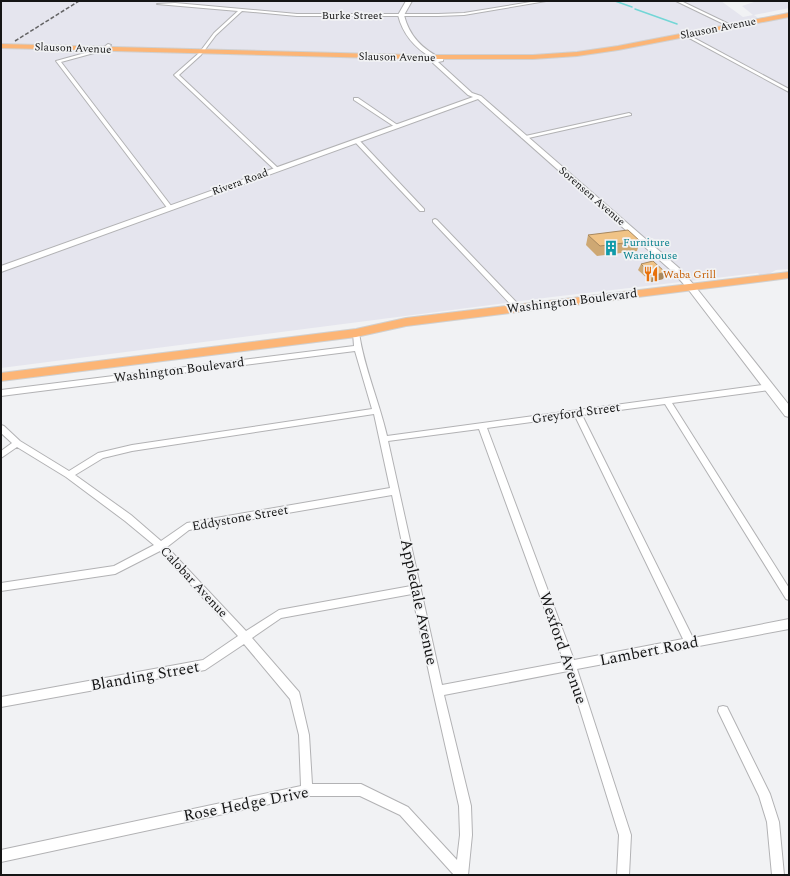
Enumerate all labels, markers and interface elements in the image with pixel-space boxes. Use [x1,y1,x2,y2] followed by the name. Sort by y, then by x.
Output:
[322,7,382,24] street label: Burke Street
[679,12,757,44] street label: Slauson Avenue
[34,38,112,58] street label: Slauson Avenue
[358,48,436,66] street label: Slauson Avenue
[555,162,629,230] street label: Sorensen Avenue
[210,164,270,200] street label: Rivera Road
[623,234,677,264] place label: Furniture Warehouse
[602,239,620,257] building icon: Furniture Warehouse
[642,265,660,283] restaurant icon: Waba Grill
[663,266,716,283] place label: Waba Grill
[506,283,638,319] street label: Washington Boulevard
[113,352,245,388] street label: Washington Boulevard
[531,397,622,429] street label: Greyford Street
[190,500,290,536] street label: Eddystone Street
[394,537,444,667] street label: Appledale Avenue
[155,542,233,622] street label: Calobar Avenue
[533,589,593,707] street label: Wexford Avenue
[597,630,701,672] street label: Lambert Road
[89,655,202,697] street label: Blanding Street
[181,780,311,828] street label: Rose Hedge Drive

